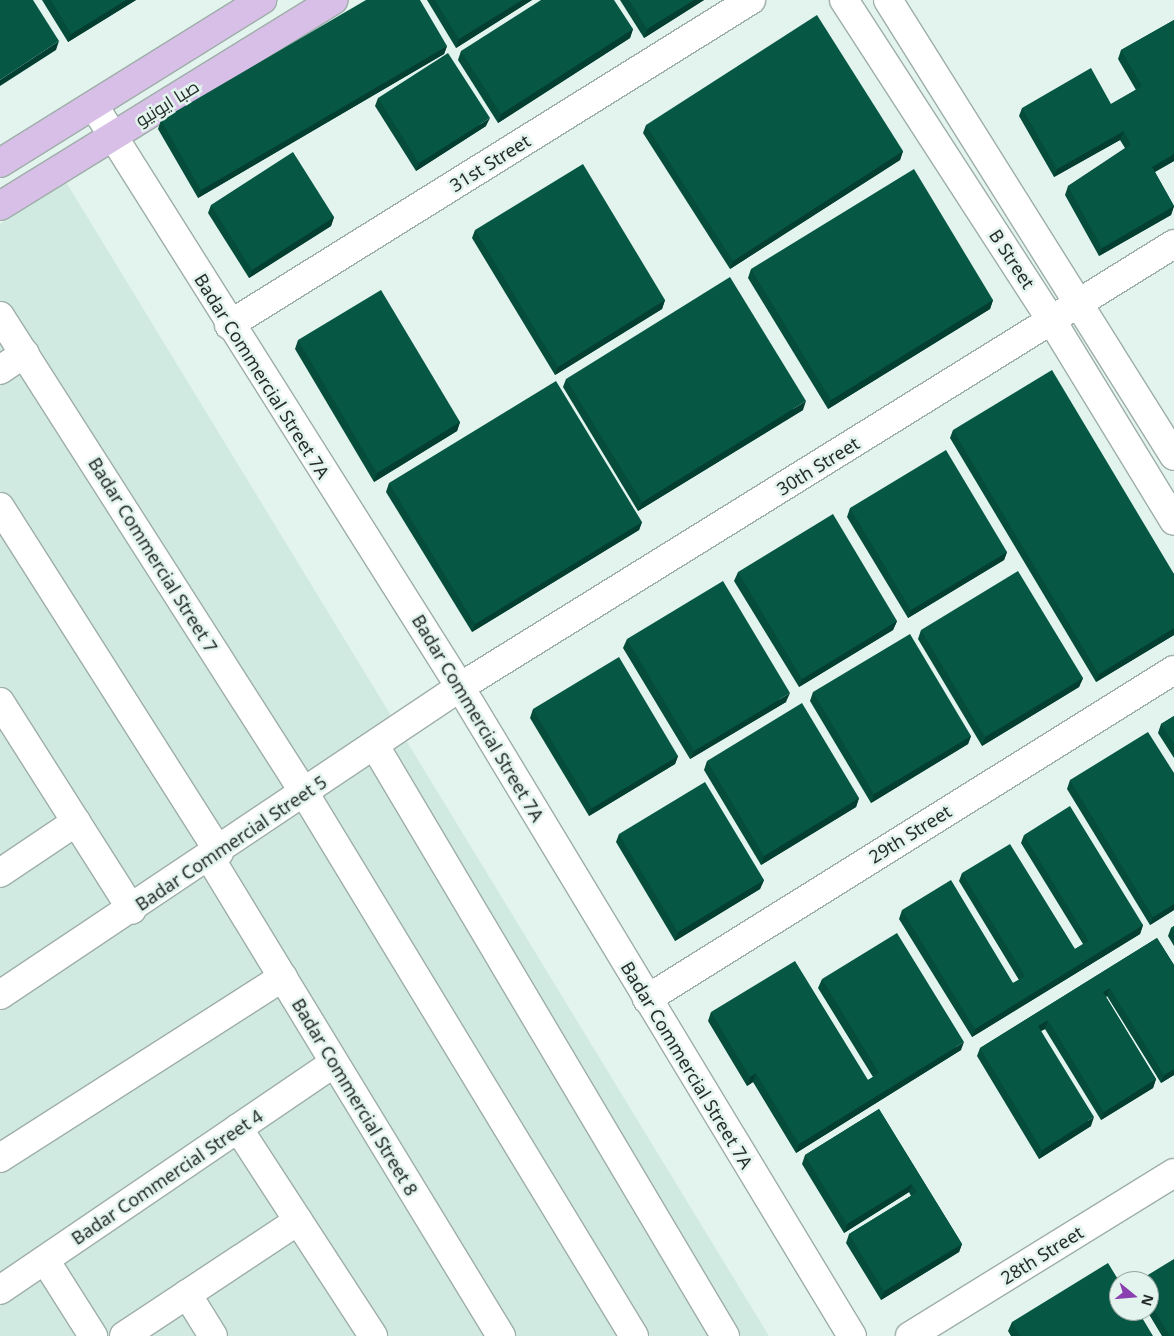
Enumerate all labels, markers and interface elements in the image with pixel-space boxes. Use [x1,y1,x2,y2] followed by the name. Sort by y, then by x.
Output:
[131,75,203,131] street label: صبا ایونیو
[446,130,534,196] street label: 31st Street
[985,225,1039,293] street label: B Street
[190,269,334,483] street label: Badar Commercial Street 7A
[773,432,863,500] street label: 30th Street
[84,453,222,657] street label: Badar Commercial Street 7
[408,611,548,825] street label: Badar Commercial Street 7A
[131,771,331,915] street label: Badar Commercial Street 5
[865,800,955,868] street label: 29th Street
[617,958,757,1172] street label: Badar Commercial Street 7A
[287,995,423,1199] street label: Badar Commercial Street 8
[67,1105,267,1249] street label: Badar Commercial Street 4
[997,1221,1087,1289] street label: 28th Street
[1109,1271,1159,1321] north arrow
[1137,1292,1159,1308] text: N

